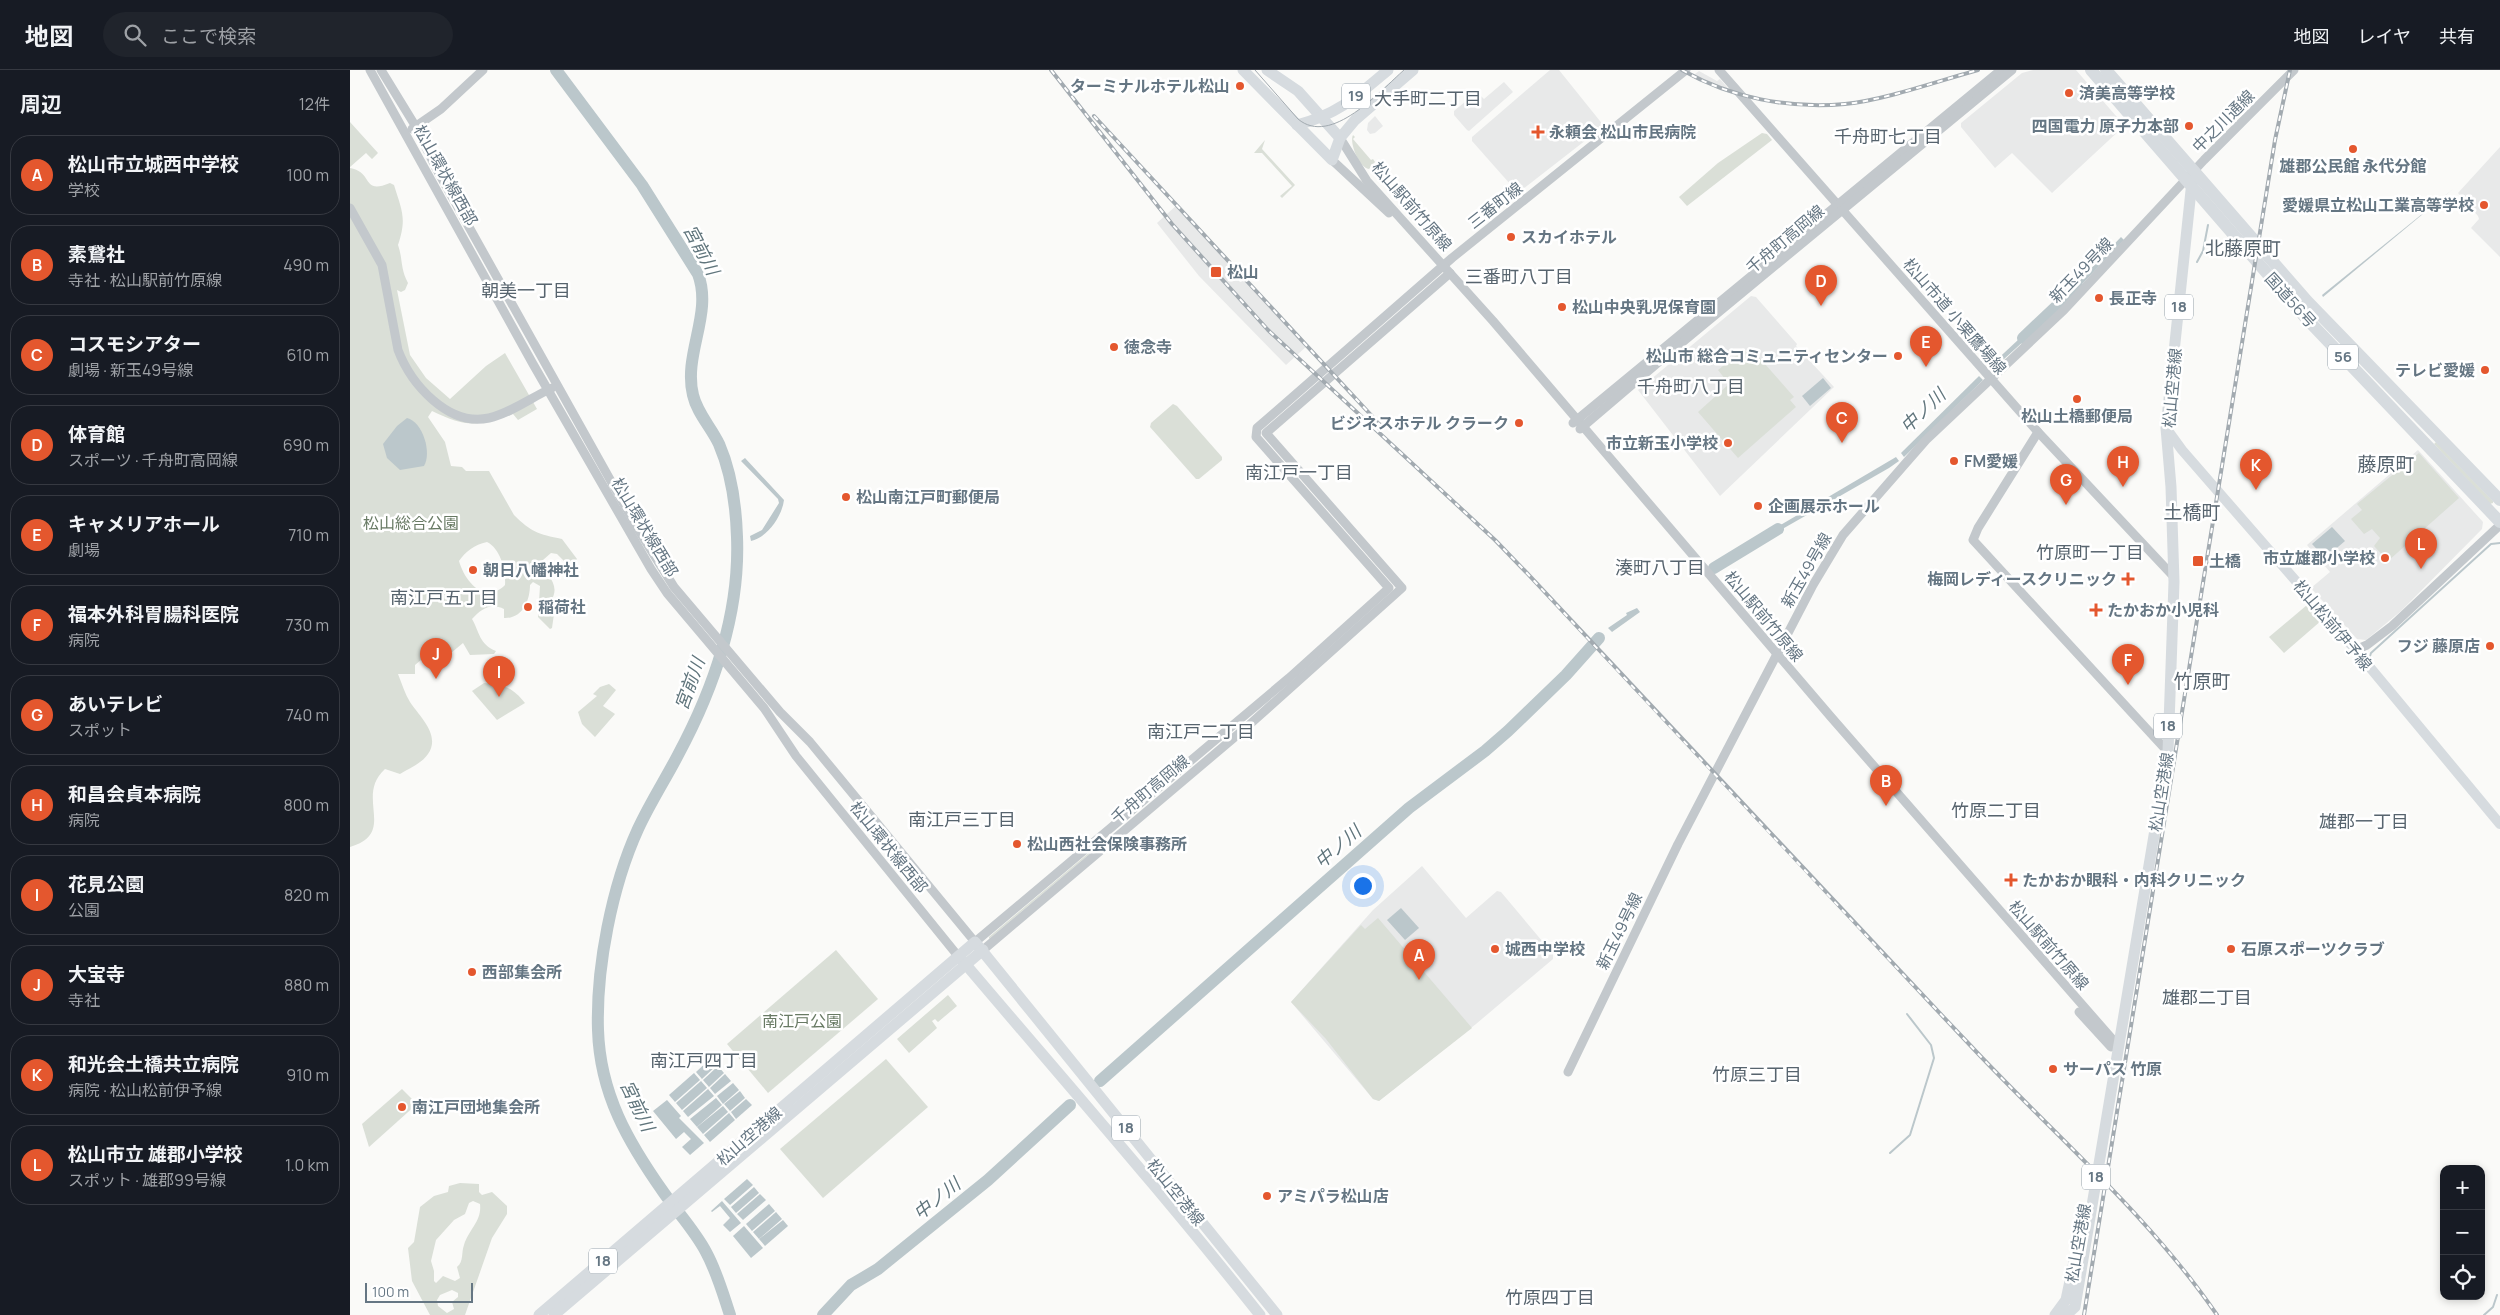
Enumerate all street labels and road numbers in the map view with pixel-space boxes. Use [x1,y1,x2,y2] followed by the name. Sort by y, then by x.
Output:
[1342,84,1370,108] road number: 19
[2187,85,2259,157] street label: 中之川通線
[409,121,483,229] street label: 松山環状線西部
[1367,157,1457,255] street label: 松山駅前竹原線
[1463,177,1527,233] street label: 三番町線
[1741,200,1829,278] street label: 千舟町高岡線
[2044,232,2118,308] street label: 新玉49号線
[1898,253,2012,379] street label: 松山市道 小栗鷹場線
[2260,268,2322,332] street label: 国道56号
[2165,294,2193,320] road number: 18
[2328,344,2358,370] road number: 56
[2158,347,2186,429] street label: 松山空港線
[607,473,683,581] street label: 松山環状線西部
[1776,528,1836,612] street label: 新玉49号線
[1720,566,1808,666] street label: 松山駅前竹原線
[2289,575,2377,675] street label: 松山松前伊予線
[2154,714,2182,738] road number: 18
[1106,750,1194,828] street label: 千舟町高岡線
[2144,751,2178,833] street label: 松山空港線
[845,797,933,897] street label: 松山環状線西部
[1591,889,1647,973] street label: 新玉49号線
[2004,896,2094,994] street label: 松山駅前竹原線
[712,1101,786,1171] street label: 松山空港線
[1112,1116,1140,1140] road number: 18
[1142,1154,1210,1230] street label: 松山空港線
[2082,1164,2110,1190] road number: 18
[2060,1202,2096,1284] street label: 松山空港線
[589,1248,617,1274] road number: 18

